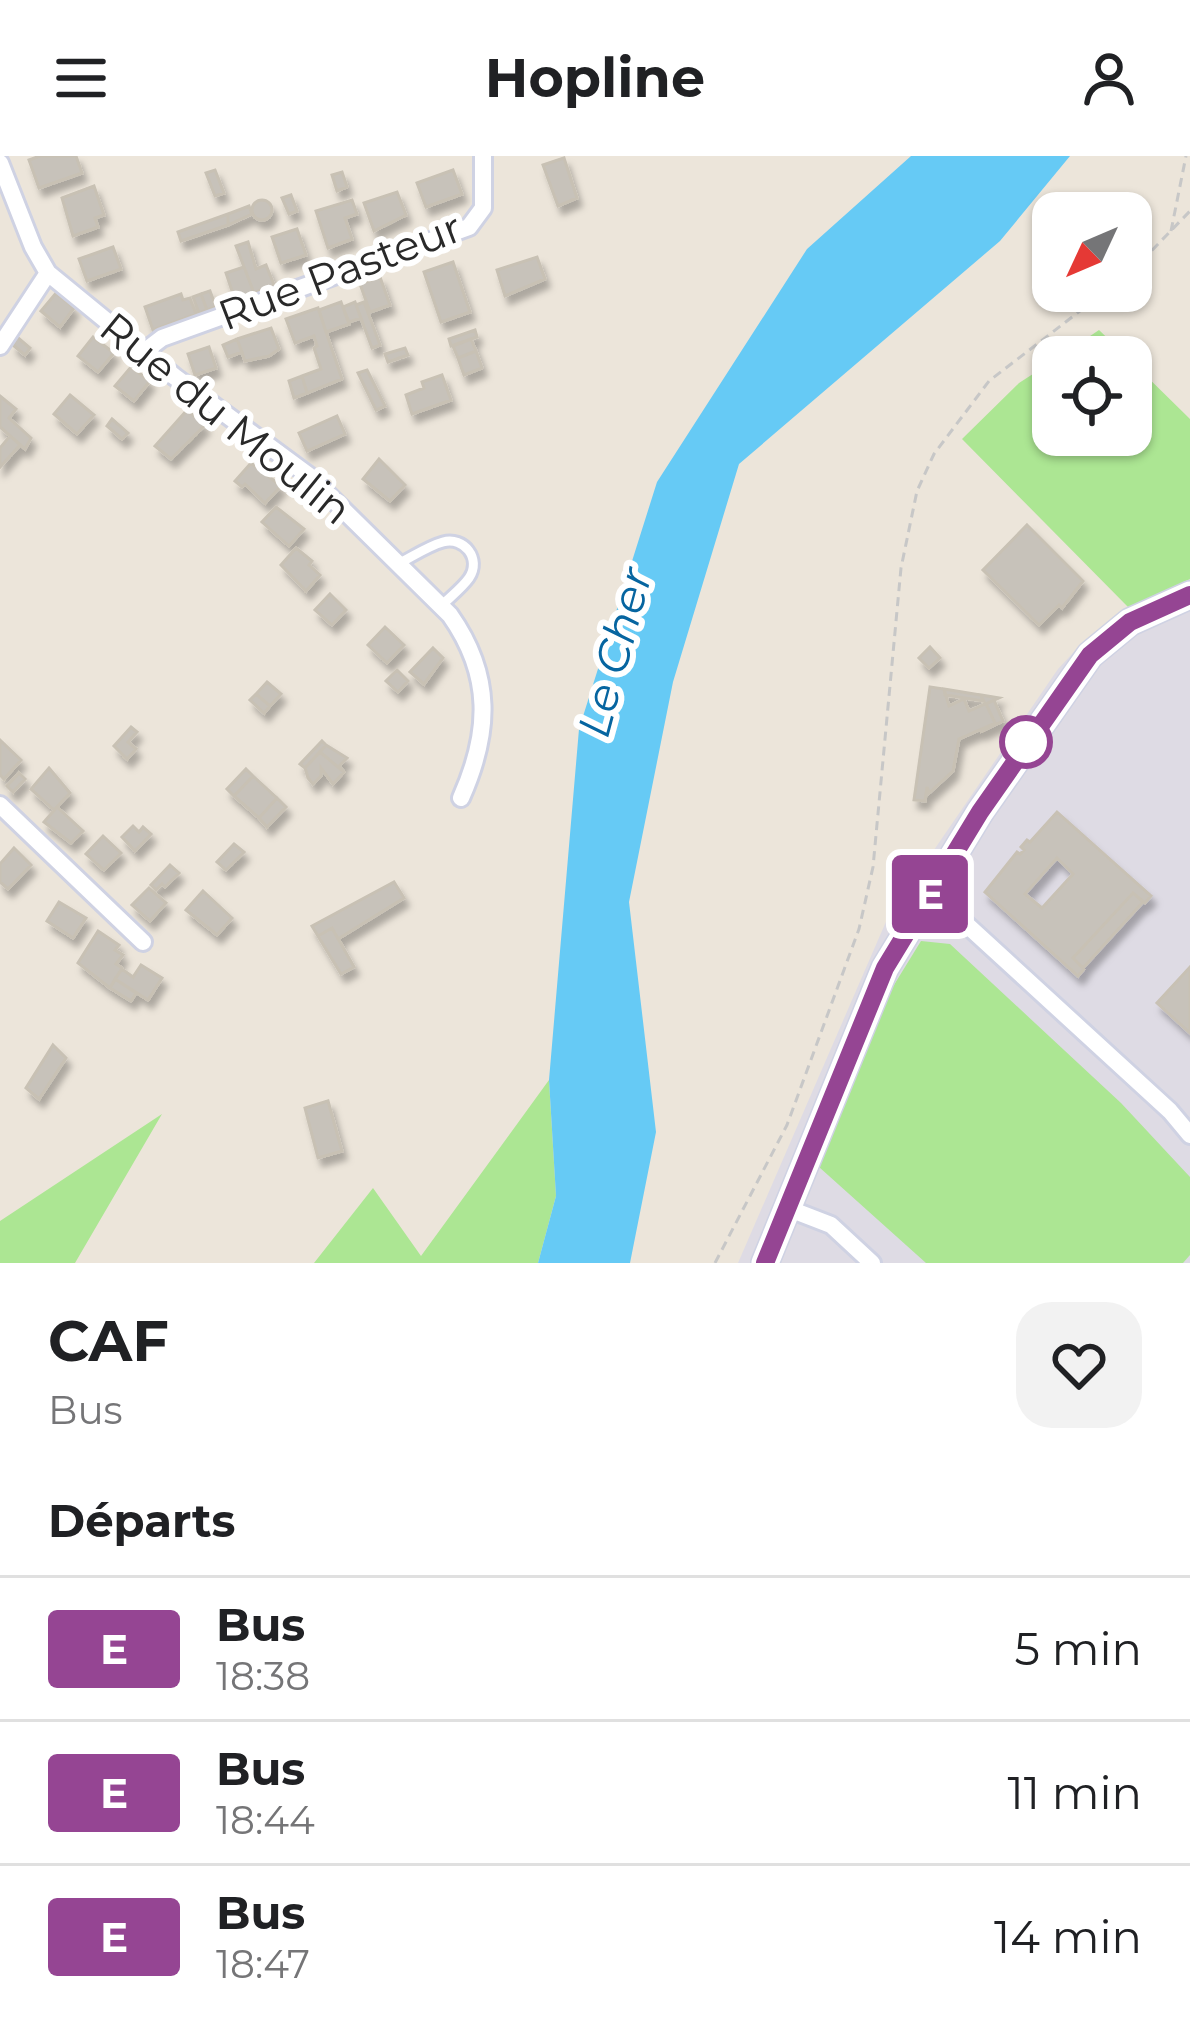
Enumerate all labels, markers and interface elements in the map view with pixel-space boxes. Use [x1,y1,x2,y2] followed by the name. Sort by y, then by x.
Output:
[48,45,114,111] icon: menu
[485,45,705,111] text: Hopline
[1076,45,1142,111] icon: person
[1032,192,1152,312] north arrow
[1032,192,1152,456] map controls
[211,201,469,341] street label: Rue Pasteur
[90,301,362,535] street label: Rue du Moulin
[1032,336,1152,456] button: locate
[565,560,663,743] water label: Le Cher
[1001,717,1051,767] unlabelled marker
[891,855,969,933] line badge: E
[916,868,944,920] text: E
[1016,1302,1142,1428] button: heart
[48,1306,169,1375] text: CAF
[48,1386,123,1434] text: Bus
[48,1493,236,1548] text: Départs
[216,1597,305,1652] text: Bus
[1014,1621,1142,1676] text: 5 min
[100,1623,128,1675] text: E
[216,1652,310,1700] text: 18:38
[216,1741,305,1796] text: Bus
[1007,1765,1142,1820] text: 11 min
[100,1767,128,1819] text: E
[216,1796,315,1844] text: 18:44
[216,1885,305,1940] text: Bus
[994,1909,1142,1964] text: 14 min
[100,1911,128,1963] text: E
[216,1940,310,1988] text: 18:47

